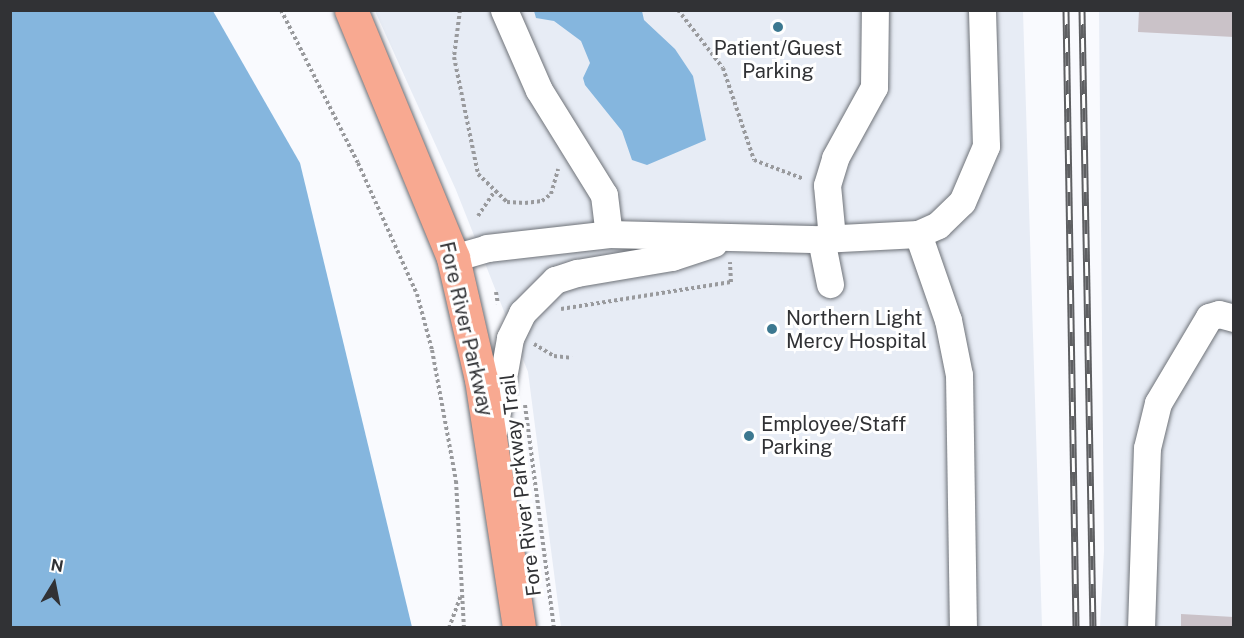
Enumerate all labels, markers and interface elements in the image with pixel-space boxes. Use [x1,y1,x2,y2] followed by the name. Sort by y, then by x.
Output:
[771,20,785,34] marker: Patient/Guest Parking
[714,36,842,83] place label: Patient/Guest Parking
[434,239,498,419] street label: Fore River Parkway
[786,306,927,353] place label: Northern Light Mercy Hospital
[763,320,781,338] marker: Northern Light Mercy Hospital
[495,372,547,598] street label: Fore River Parkway Trail
[761,412,906,459] place label: Employee/Staff Parking
[742,429,756,443] marker: Employee/Staff Parking
[24,554,84,614] north arrow
[49,555,65,576] text: N

